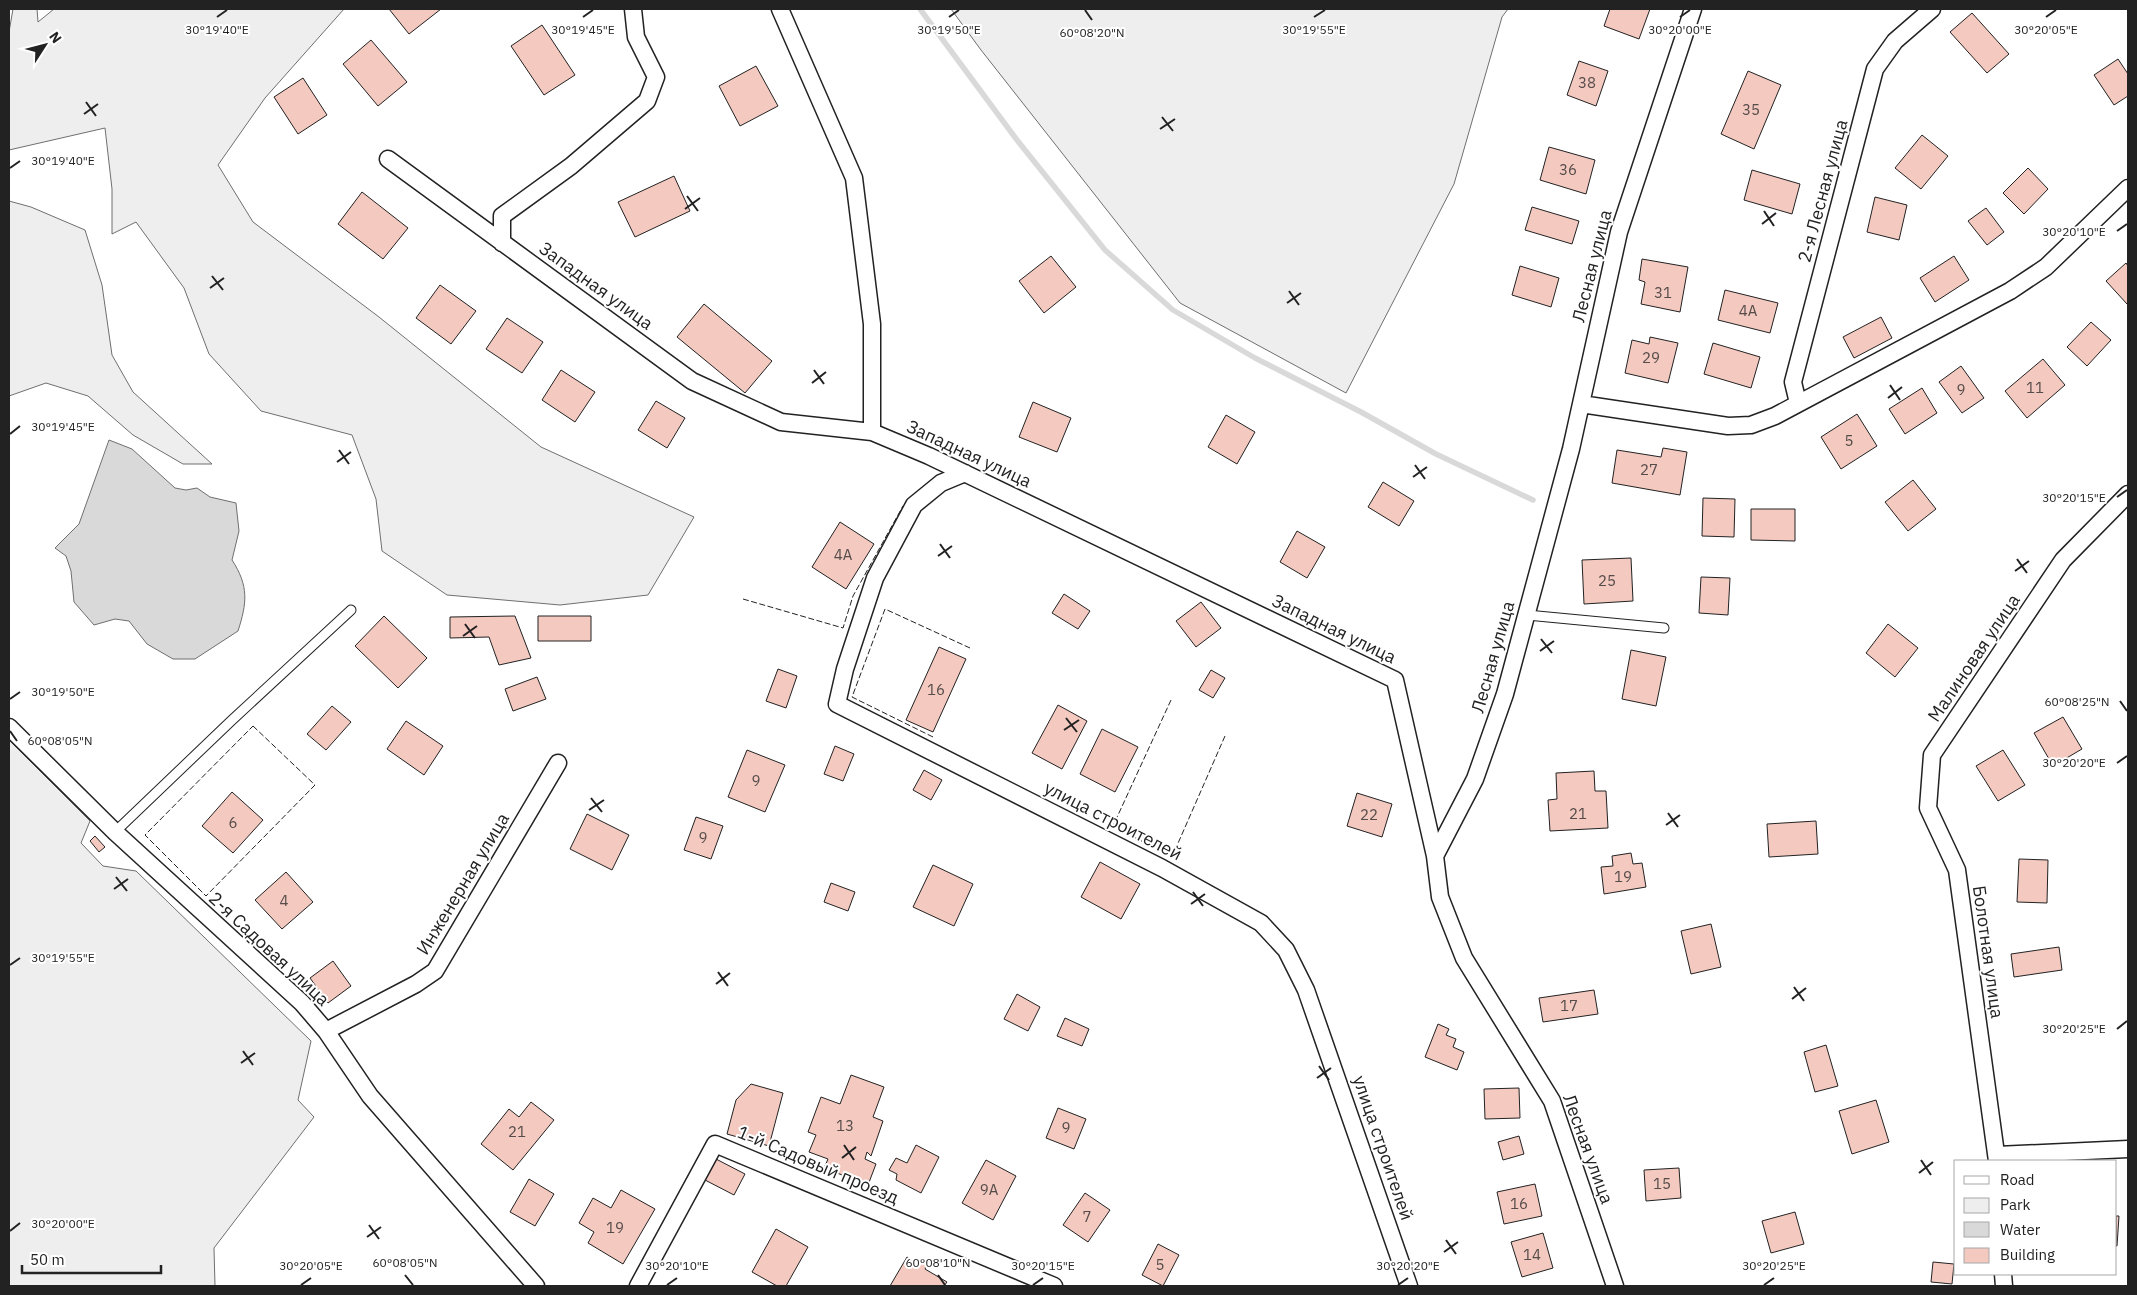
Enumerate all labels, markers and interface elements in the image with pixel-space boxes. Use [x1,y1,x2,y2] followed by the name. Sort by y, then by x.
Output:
[20,20,70,70] north arrow
[185,22,249,37] text: 30°19'40"E
[551,22,615,37] text: 30°19'45"E
[917,22,981,37] text: 30°19'50"E
[1282,22,1346,37] text: 30°19'55"E
[1648,22,1712,37] text: 30°20'00"E
[2014,22,2078,37] text: 30°20'05"E
[1059,25,1125,40] text: 60°08'20"N
[45,28,66,47] text: N
[1578,73,1596,92] house number: 38
[1742,100,1760,119] house number: 35
[1792,117,1853,265] street label: 2-я Лесная улица
[31,153,95,168] text: 30°19'40"E
[1559,160,1577,179] house number: 36
[1566,207,1617,325] street label: Лесная улица
[2042,224,2106,239] text: 30°20'10"E
[535,237,658,335] street label: Западная улица
[1654,283,1672,302] house number: 31
[1739,301,1758,320] house number: 4А
[1642,348,1660,367] house number: 29
[2026,378,2044,397] house number: 11
[1956,380,1966,399] house number: 9
[903,415,1036,493] street label: Западная улица
[31,419,95,434] text: 30°19'45"E
[1844,431,1854,450] house number: 5
[1640,460,1658,479] house number: 27
[2042,490,2106,505] text: 30°20'15"E
[834,545,853,564] house number: 4А
[1598,571,1616,590] house number: 25
[1268,589,1400,669] street label: Западная улица
[1922,589,2025,726] street label: Малиновая улица
[1466,598,1520,715] street label: Лесная улица
[927,680,945,699] house number: 16
[31,684,95,699] text: 30°19'50"E
[2044,694,2110,709] text: 60°08'25"N
[27,733,93,748] text: 60°08'05"N
[2042,755,2106,770] text: 30°20'20"E
[751,771,761,790] house number: 9
[1040,776,1186,865] street label: улица строителей
[1569,804,1587,823] house number: 21
[1360,805,1378,824] house number: 22
[411,808,514,959] street label: Инженерная улица
[228,813,238,832] house number: 6
[698,828,708,847] house number: 9
[1614,867,1632,886] house number: 19
[1968,884,2009,1020] street label: Болотная улица
[204,887,335,1011] street label: 2-я Садовая улица
[279,891,289,910] house number: 4
[31,950,95,965] text: 30°19'55"E
[1560,996,1578,1015] house number: 17
[2042,1021,2106,1036] text: 30°20'25"E
[1348,1072,1419,1223] street label: улица строителей
[1558,1091,1619,1207] street label: Лесная улица
[836,1116,854,1135] house number: 13
[1061,1118,1071,1137] house number: 9
[734,1120,903,1209] street label: 1-й Садовый проезд
[508,1122,526,1141] house number: 21
[1954,1160,2117,1275] legend
[2000,1170,2035,1189] text: Road
[1653,1174,1671,1193] house number: 15
[980,1180,999,1199] house number: 9А
[1510,1194,1528,1213] house number: 16
[2000,1195,2030,1214] text: Park
[1082,1207,1092,1226] house number: 7
[31,1216,95,1231] text: 30°20'00"E
[606,1218,624,1237] house number: 19
[2000,1220,2041,1239] text: Water
[22,1242,161,1274] scale bar
[1523,1245,1541,1264] house number: 14
[2000,1245,2055,1264] text: Building
[30,1250,65,1269] text: 50 m
[372,1255,438,1270] text: 60°08'05"N
[905,1255,971,1270] text: 60°08'10"N
[1155,1255,1165,1274] house number: 5
[279,1258,343,1273] text: 30°20'05"E
[645,1258,709,1273] text: 30°20'10"E
[1011,1258,1075,1273] text: 30°20'15"E
[1376,1258,1440,1273] text: 30°20'20"E
[1742,1258,1806,1273] text: 30°20'25"E

